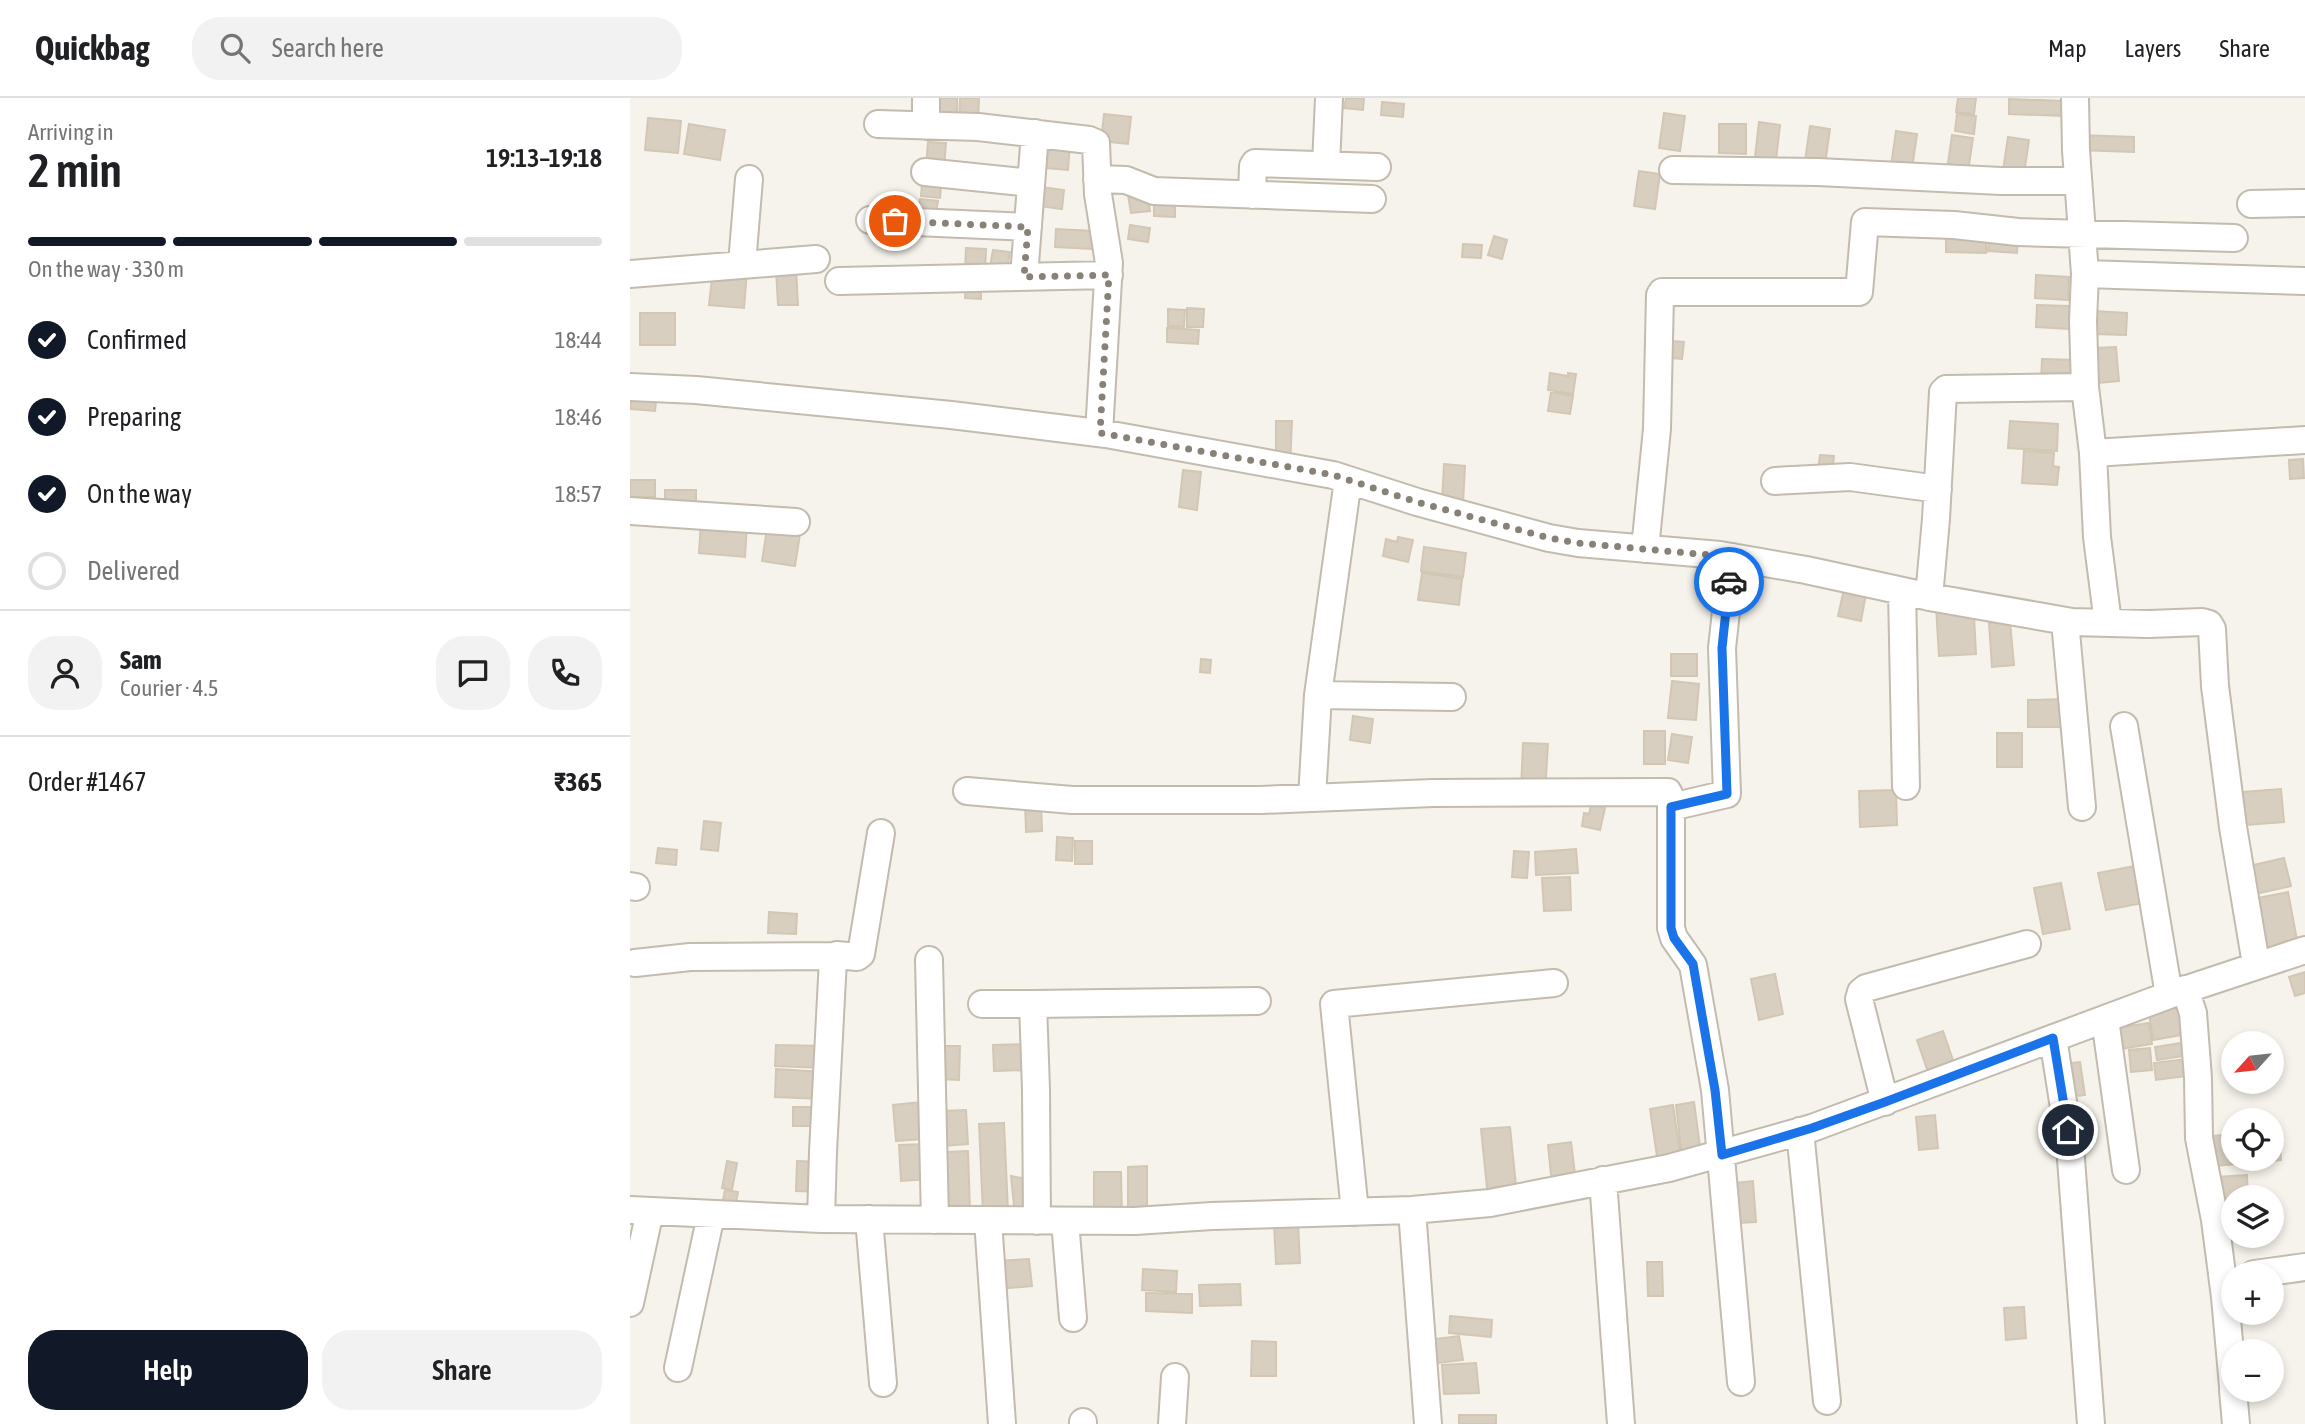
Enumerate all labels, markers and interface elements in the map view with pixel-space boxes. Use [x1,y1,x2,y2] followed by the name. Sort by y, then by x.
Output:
[192,17,682,80] search box
[35,29,150,67] text: Quickbag
[216,29,254,67] icon: search
[272,33,384,63] text: Search here
[2048,35,2087,62] text: Map
[2125,35,2181,62] text: Layers
[2219,35,2270,62] text: Share
[28,119,114,145] text: Arriving in
[486,143,602,173] text: 19:13–19:18
[28,144,122,197] text: 2 min
[865,191,925,251] pin
[876,202,914,240] icon: bag
[28,256,184,282] text: On the way · 330 m
[28,321,66,359] icon: check
[87,325,187,355] text: Confirmed
[555,327,602,353] text: 18:44
[28,398,66,436] icon: check
[87,402,181,432] text: Preparing
[555,404,602,430] text: 18:46
[28,475,66,513] icon: check
[87,479,192,509] text: On the way
[555,481,602,507] text: 18:57
[1694,547,1764,617] courier
[87,556,180,586] text: Delivered
[1710,563,1748,601] icon: car
[28,636,102,710] button: person
[436,636,510,710] button: chat
[528,636,602,710] button: phone
[120,645,162,675] text: Sam
[120,675,219,701] text: Courier · 4.5
[28,767,147,797] text: Order #1467
[554,767,602,797] text: ₹365
[2221,1031,2284,1094] north arrow
[2221,1031,2284,1402] map controls
[2038,1100,2098,1160] pin
[2221,1108,2284,1171] button: locate
[2049,1111,2087,1149] icon: home
[2221,1185,2284,1248] button: layers
[2221,1262,2284,1325] button: +
[28,1330,308,1410] button: Help
[322,1330,602,1410] button: Share
[2221,1339,2284,1402] button: −

